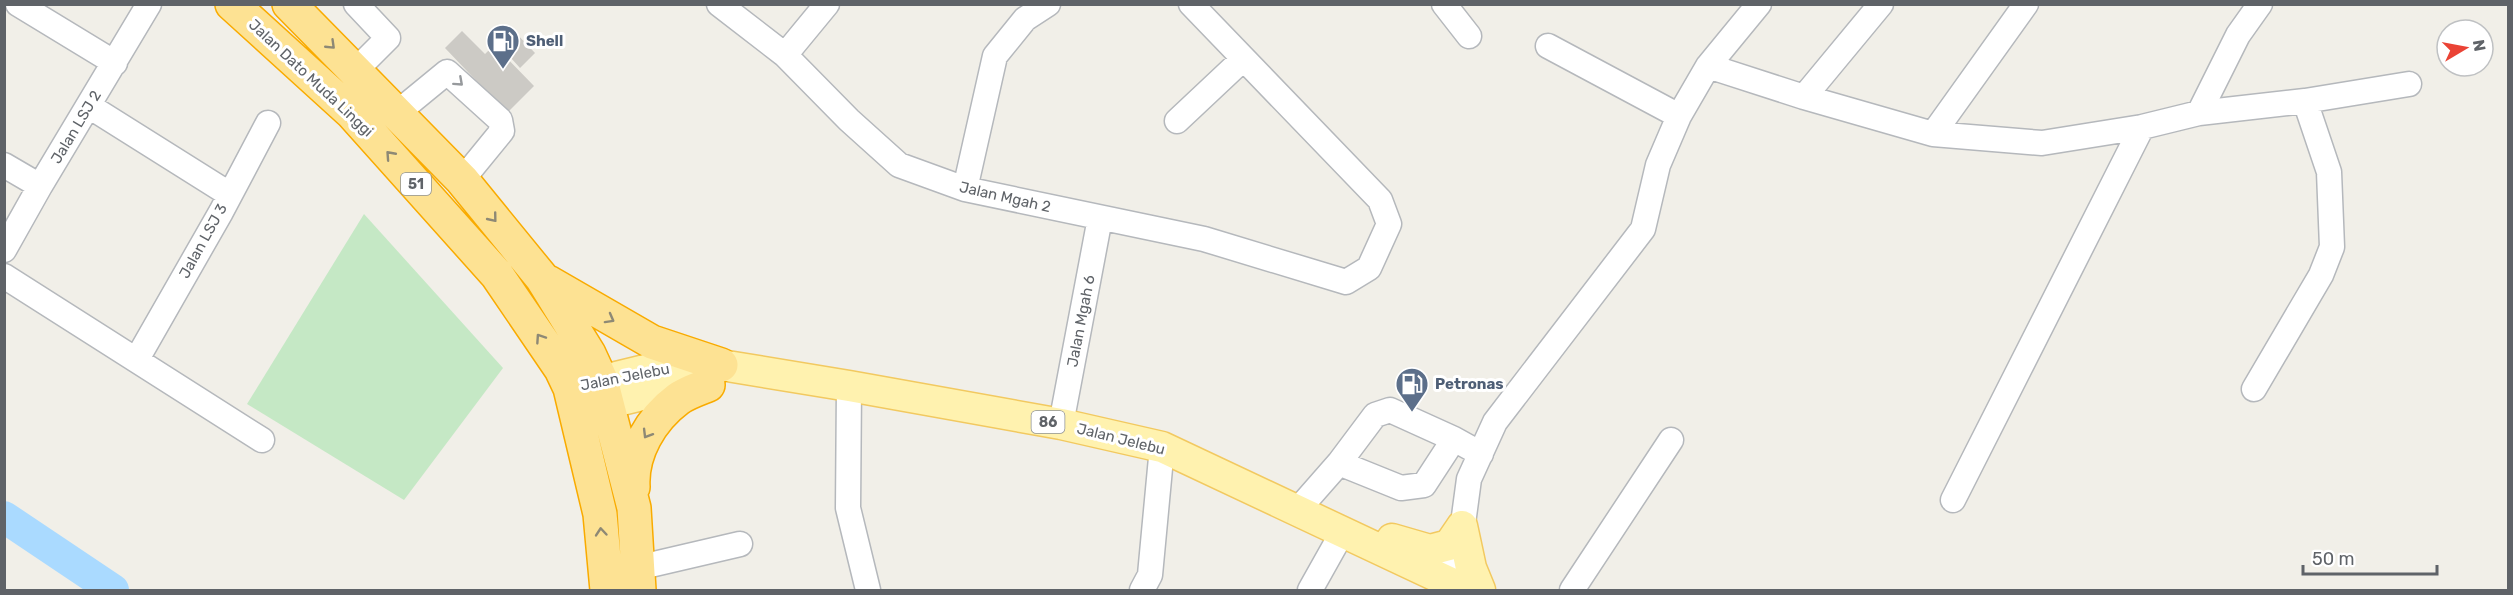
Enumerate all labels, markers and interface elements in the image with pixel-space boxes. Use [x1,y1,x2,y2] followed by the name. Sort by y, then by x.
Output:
[245,16,377,140] street label: Jalan Dato Muda Linggi
[2435,18,2495,78] north arrow
[485,23,521,70] fuel station icon: Shell
[526,32,563,50] place label: Shell
[323,38,334,49] one-way arrow
[2469,38,2490,53] text: N
[452,75,462,86] one-way arrow
[47,87,105,167] street label: Jalan LSJ 2
[386,151,397,162] one-way arrow
[401,173,431,195] road number: 51
[958,178,1053,216] street label: Jalan Mgah 2
[175,201,231,281] street label: Jalan LSJ 3
[486,211,497,222] one-way arrow
[1063,273,1099,369] street label: Jalan Mgah 6
[604,312,614,323] one-way arrow
[536,334,547,345] one-way arrow
[579,360,671,394] street label: Jalan Jelebu
[1394,366,1430,413] fuel station icon: Petronas
[1435,375,1504,393] place label: Petronas
[1032,411,1064,433] road number: 86
[1075,419,1167,459] street label: Jalan Jelebu
[643,428,655,438] one-way arrow
[595,528,608,537] one-way arrow
[2303,538,2436,576] scale bar
[2312,548,2355,570] text: 50 m

